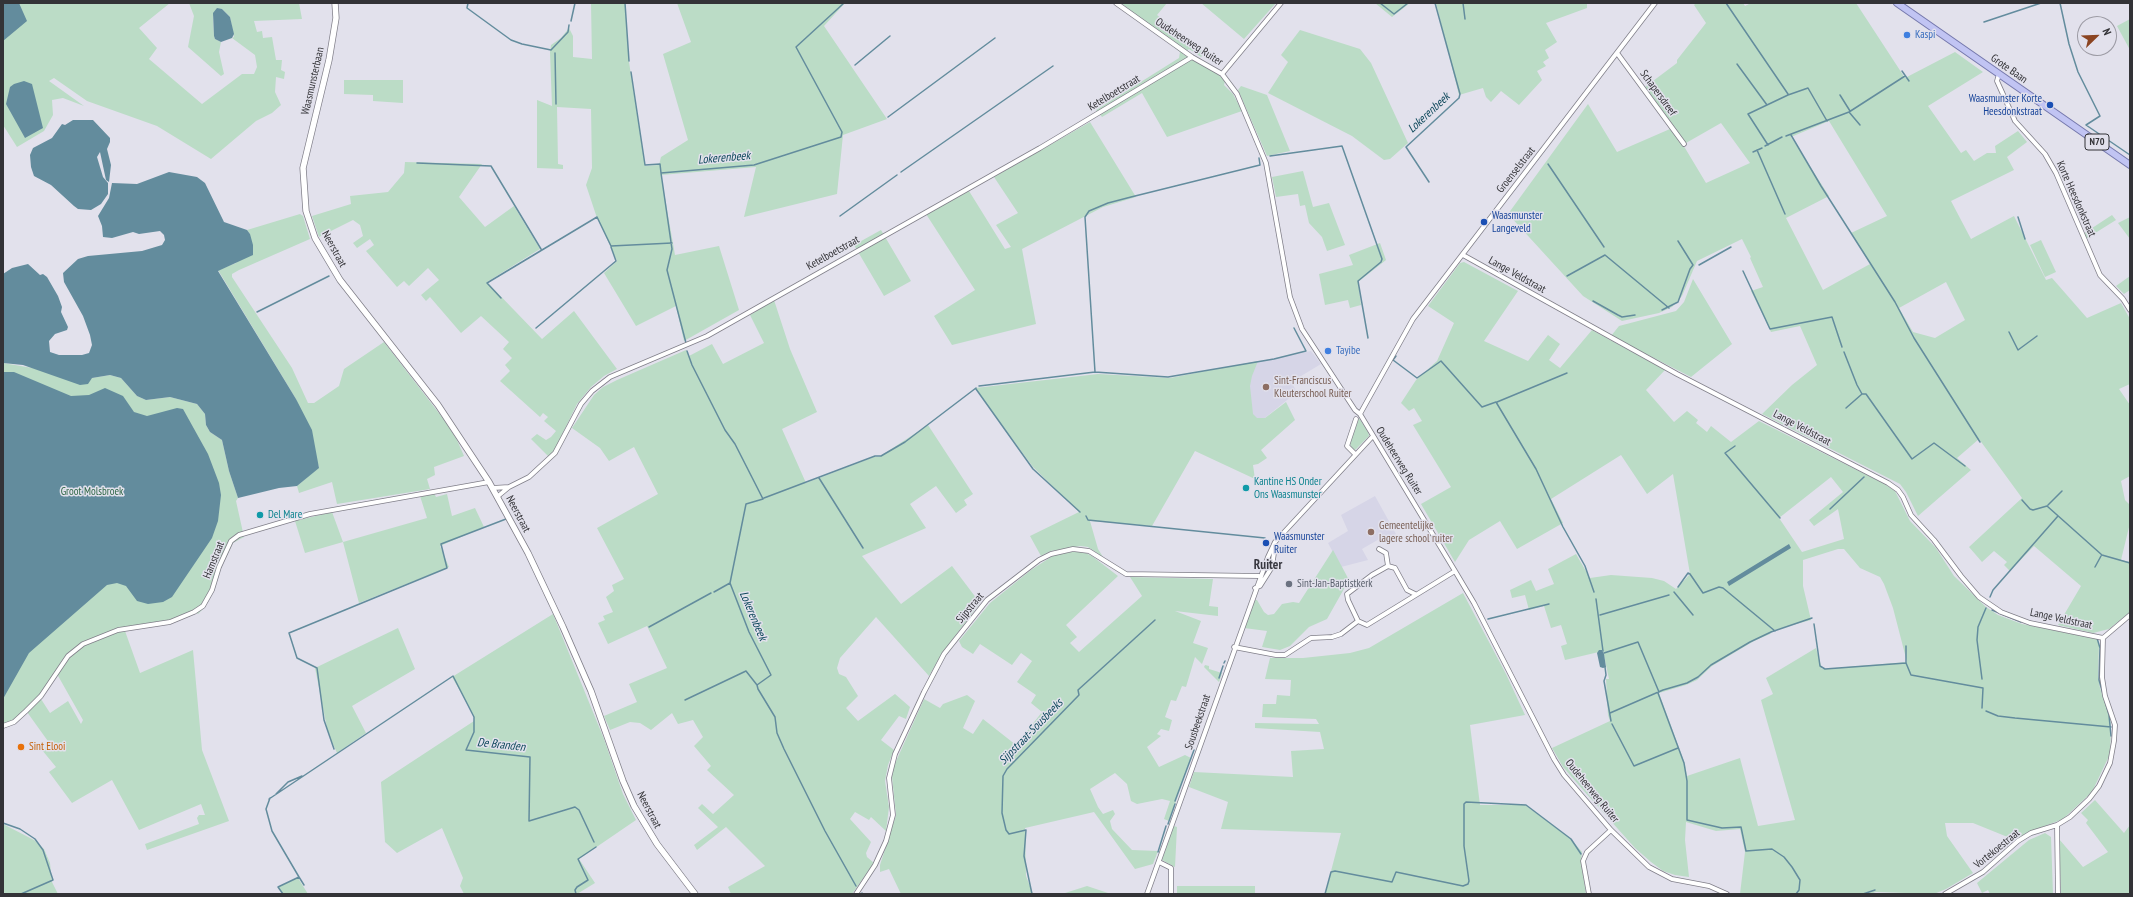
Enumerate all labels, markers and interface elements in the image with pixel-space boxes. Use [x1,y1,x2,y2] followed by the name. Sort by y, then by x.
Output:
[1153,15,1225,69] street label: Oudeheerweg Ruiter
[2077,16,2117,56] north arrow
[2100,26,2115,37] text: N
[1915,28,1935,42] place label: Kaspi
[1902,30,1912,40] marker: Kaspi
[299,46,327,116] street label: Waasmunsterbaan
[1988,52,2030,86] street label: Grote Baan
[1637,67,1679,119] street label: Schapersdreef
[1086,72,1142,114] street label: Ketelboetstraat
[1405,90,1453,136] water label: Lokerenbeek
[1969,92,2042,118] place label: Waasmunster Korte Heesdonkstraat
[2045,100,2055,110] marker: Waasmunster Korte Heesdonkstraat
[2085,134,2109,150] road number: N70
[1494,144,1538,196] street label: Groenselstraat
[697,149,751,167] water label: Lokerenbeek
[2053,159,2099,239] street label: Korte Heesdonkstraat
[1492,209,1543,235] place label: Waasmunster Langeveld
[1479,217,1489,227] marker: Waasmunster Langeveld
[319,229,349,269] street label: Neerstraat
[804,233,862,273] street label: Ketelboetstraat
[1486,254,1548,296] street label: Lange Veldstraat
[1336,344,1360,358] place label: Tayibe
[1323,346,1333,356] marker: Tayibe
[1274,374,1352,400] place label: Sint-Franciscus Kleuterschool Ruiter
[1261,382,1271,392] marker: Sint-Franciscus Kleuterschool Ruiter
[1771,407,1833,449] street label: Lange Veldstraat
[1373,424,1425,498] street label: Oudeheerweg Ruiter
[1254,475,1322,501] place label: Kantine HS Onder Ons Waasmunster
[1241,483,1251,493] marker: Kantine HS Onder Ons Waasmunster
[61,485,123,499] park label: Groot Molsbroek
[503,493,533,535] street label: Neerstraat
[268,508,302,522] place label: Del Mare
[255,510,265,520] marker: Del Mare
[1379,519,1453,545] place label: Gemeentelijke lagere school ruiter
[1366,527,1376,537] marker: Gemeentelijke lagere school ruiter
[1274,530,1325,556] place label: Waasmunster Ruiter
[1261,538,1271,548] marker: Waasmunster Ruiter
[201,539,227,581] street label: Hamstraat
[1254,557,1282,573] district label: Ruiter
[1297,577,1372,591] place label: Sint-Jan-Baptistkerk
[1284,579,1294,589] marker: Sint-Jan-Baptistkerk
[736,589,770,643] water label: Lokerenbeek
[953,590,987,626] street label: Sijpstraat
[2029,606,2093,632] street label: Lange Veldstraat
[1182,693,1214,751] street label: Sousbeekstraat
[996,696,1066,768] water label: Sijpstraat-Sousbeeks
[476,735,526,755] water label: De Branden
[29,740,65,754] place label: Sint Elooi
[16,742,26,752] marker: Sint Elooi
[1562,757,1622,825] street label: Oudeheerweg Ruiter
[634,789,664,831] street label: Neerstraat
[1971,827,2023,871] street label: Vortekoestraat

